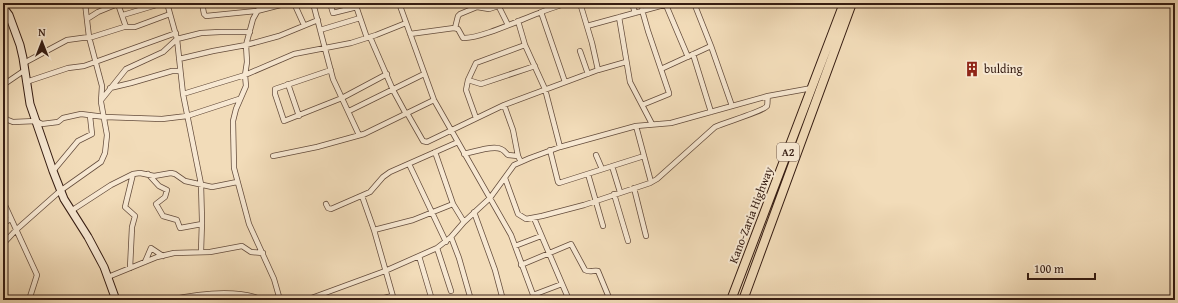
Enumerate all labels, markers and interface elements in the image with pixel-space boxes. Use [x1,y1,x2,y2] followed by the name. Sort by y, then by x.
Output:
[22,22,62,62] north arrow
[38,24,46,40] text: N
[963,60,981,78] building icon: bulding
[984,60,1023,77] place label: bulding
[777,143,799,161] road number: A2
[724,164,777,266] street label: Kano-Zaria Highway
[1028,255,1095,281] scale bar
[1034,260,1064,277] text: 100 m

